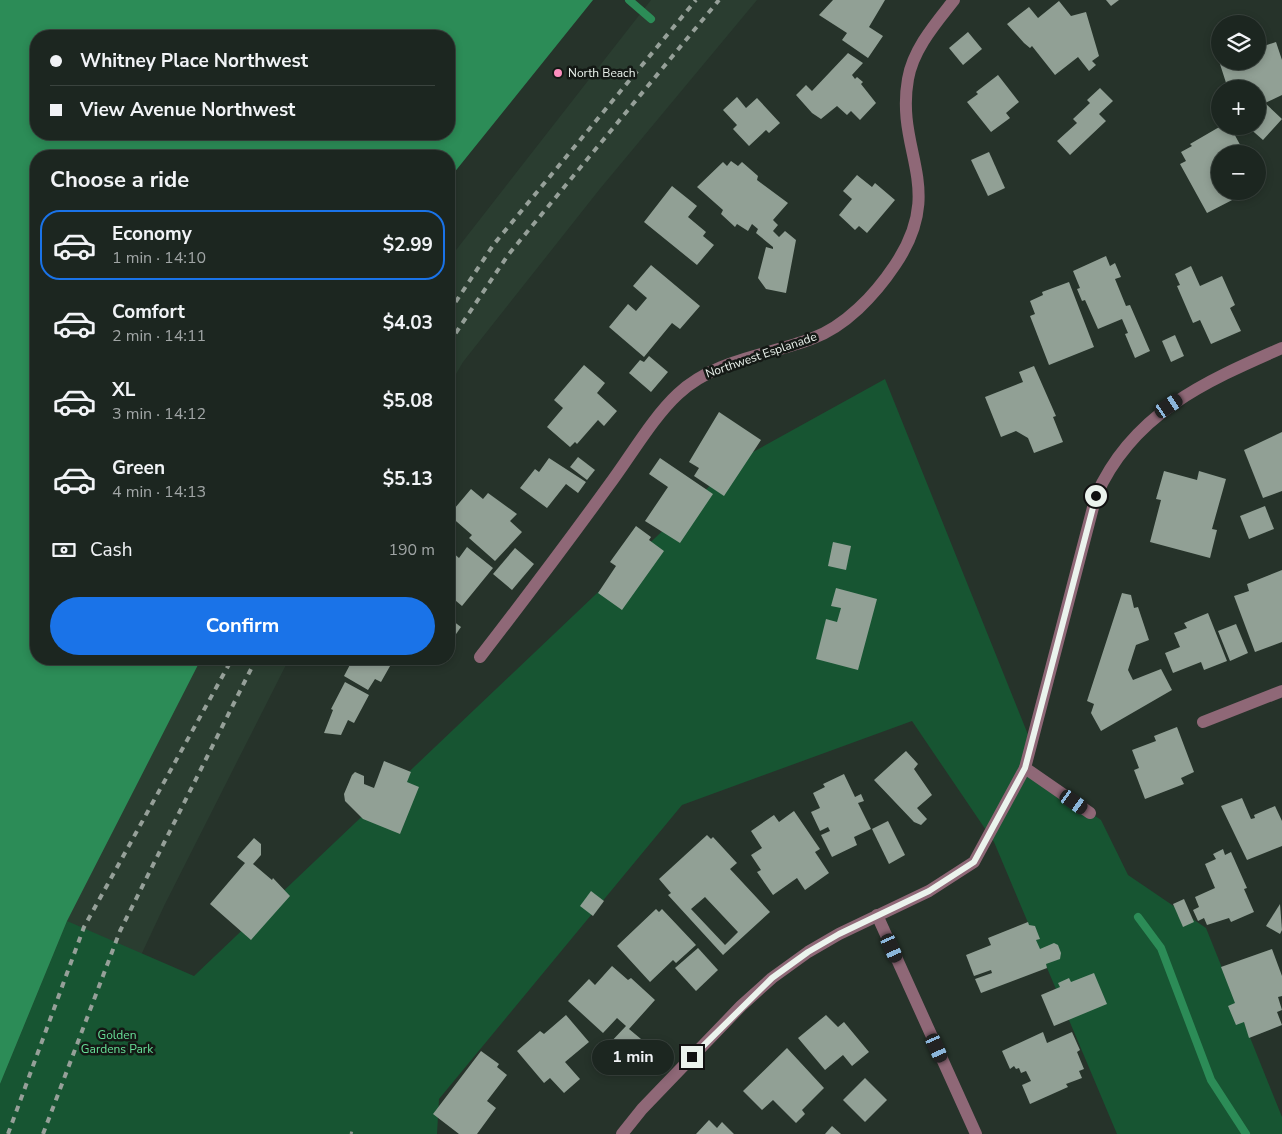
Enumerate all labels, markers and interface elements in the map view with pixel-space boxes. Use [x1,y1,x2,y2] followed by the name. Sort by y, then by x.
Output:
[1211,15,1266,200] map controls
[1211,15,1266,70] button: layers
[80,48,308,74] text: Whitney Place Northwest
[568,65,636,81] place label: North Beach
[552,67,564,79] marker: North Beach
[1211,80,1266,135] button: +
[80,97,295,123] text: View Avenue Northwest
[1211,145,1266,200] button: −
[50,165,189,195] text: Choose a ride
[112,221,192,247] text: Economy
[52,223,97,268] icon: car
[383,232,433,258] text: $2.99
[112,247,206,269] text: 1 min · 14:10
[112,299,185,325] text: Comfort
[52,301,97,346] icon: car
[383,310,433,336] text: $4.03
[112,325,206,347] text: 2 min · 14:11
[703,328,819,382] street label: Northwest Esplanade
[112,377,135,403] text: XL
[52,379,97,424] icon: car
[383,388,433,414] text: $5.08
[1152,391,1185,421] car
[112,403,206,425] text: 3 min · 14:12
[112,455,165,481] text: Green
[52,457,97,502] icon: car
[383,466,433,492] text: $5.13
[112,481,206,503] text: 4 min · 14:13
[1085,485,1107,507] route start
[50,536,78,564] icon: cash
[90,537,132,563] text: Cash
[388,539,435,561] text: 190 m
[50,597,435,655] button: Confirm
[1057,787,1090,817] car
[879,931,904,965] car
[81,1027,154,1057] park label: Golden Gardens Park
[924,1031,949,1065] car
[592,1040,674,1074] callout: 1 min
[612,1046,654,1068] text: 1 min
[681,1046,703,1068] route end

